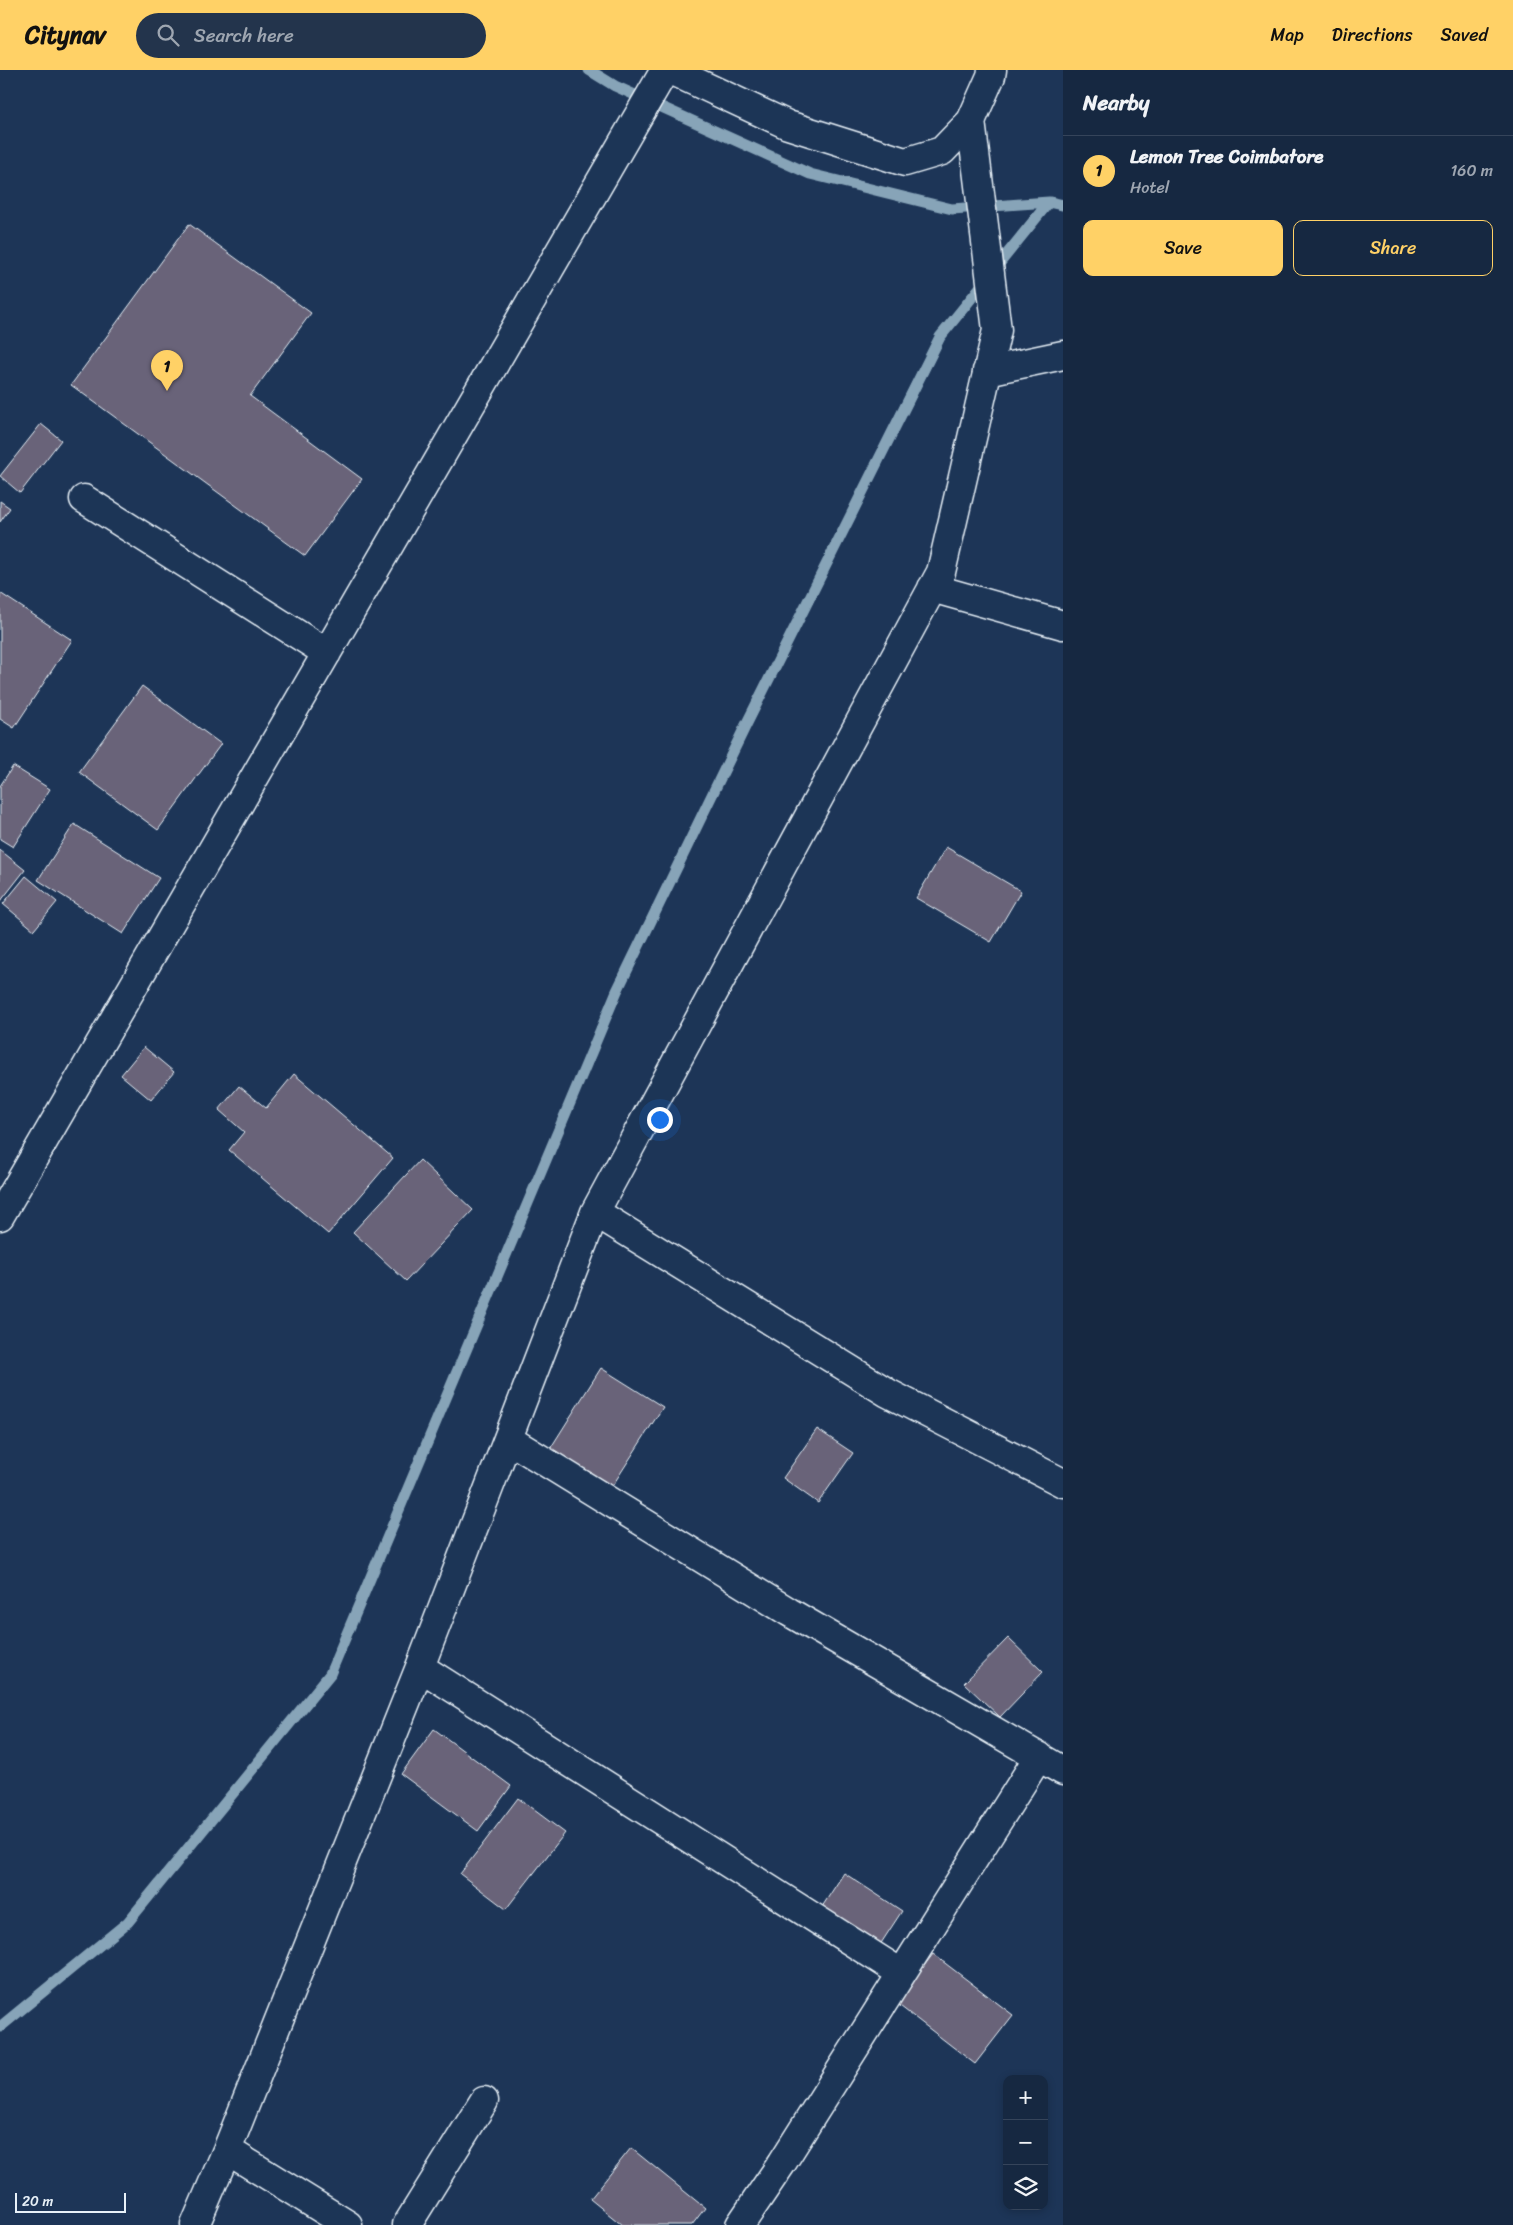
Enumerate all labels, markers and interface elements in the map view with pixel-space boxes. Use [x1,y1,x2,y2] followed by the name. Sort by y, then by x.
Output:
[136,13,486,58] search box
[25,14,106,56] text: Citynav
[194,19,294,52] text: Search here
[1271,19,1304,51] text: Map
[1332,19,1413,51] text: Directions
[1441,19,1488,51] text: Saved
[154,21,182,49] icon: search
[1083,84,1149,122] text: Nearby
[1130,140,1323,173] text: Lemon Tree Coimbatore
[1096,156,1102,185] text: 1
[1450,156,1493,185] text: 160 m
[1130,173,1169,202] text: Hotel
[1083,220,1283,276] button: Save
[1293,220,1493,276] button: Share
[151,350,183,391] pin: 1
[647,1107,673,1133] your location
[1003,2075,1048,2210] map controls
[1003,2075,1048,2120] button: +
[1003,2120,1048,2165] button: −
[1003,2165,1048,2210] button: layers
[22,2189,53,2214] text: 20 m
[15,2190,126,2213] scale bar

